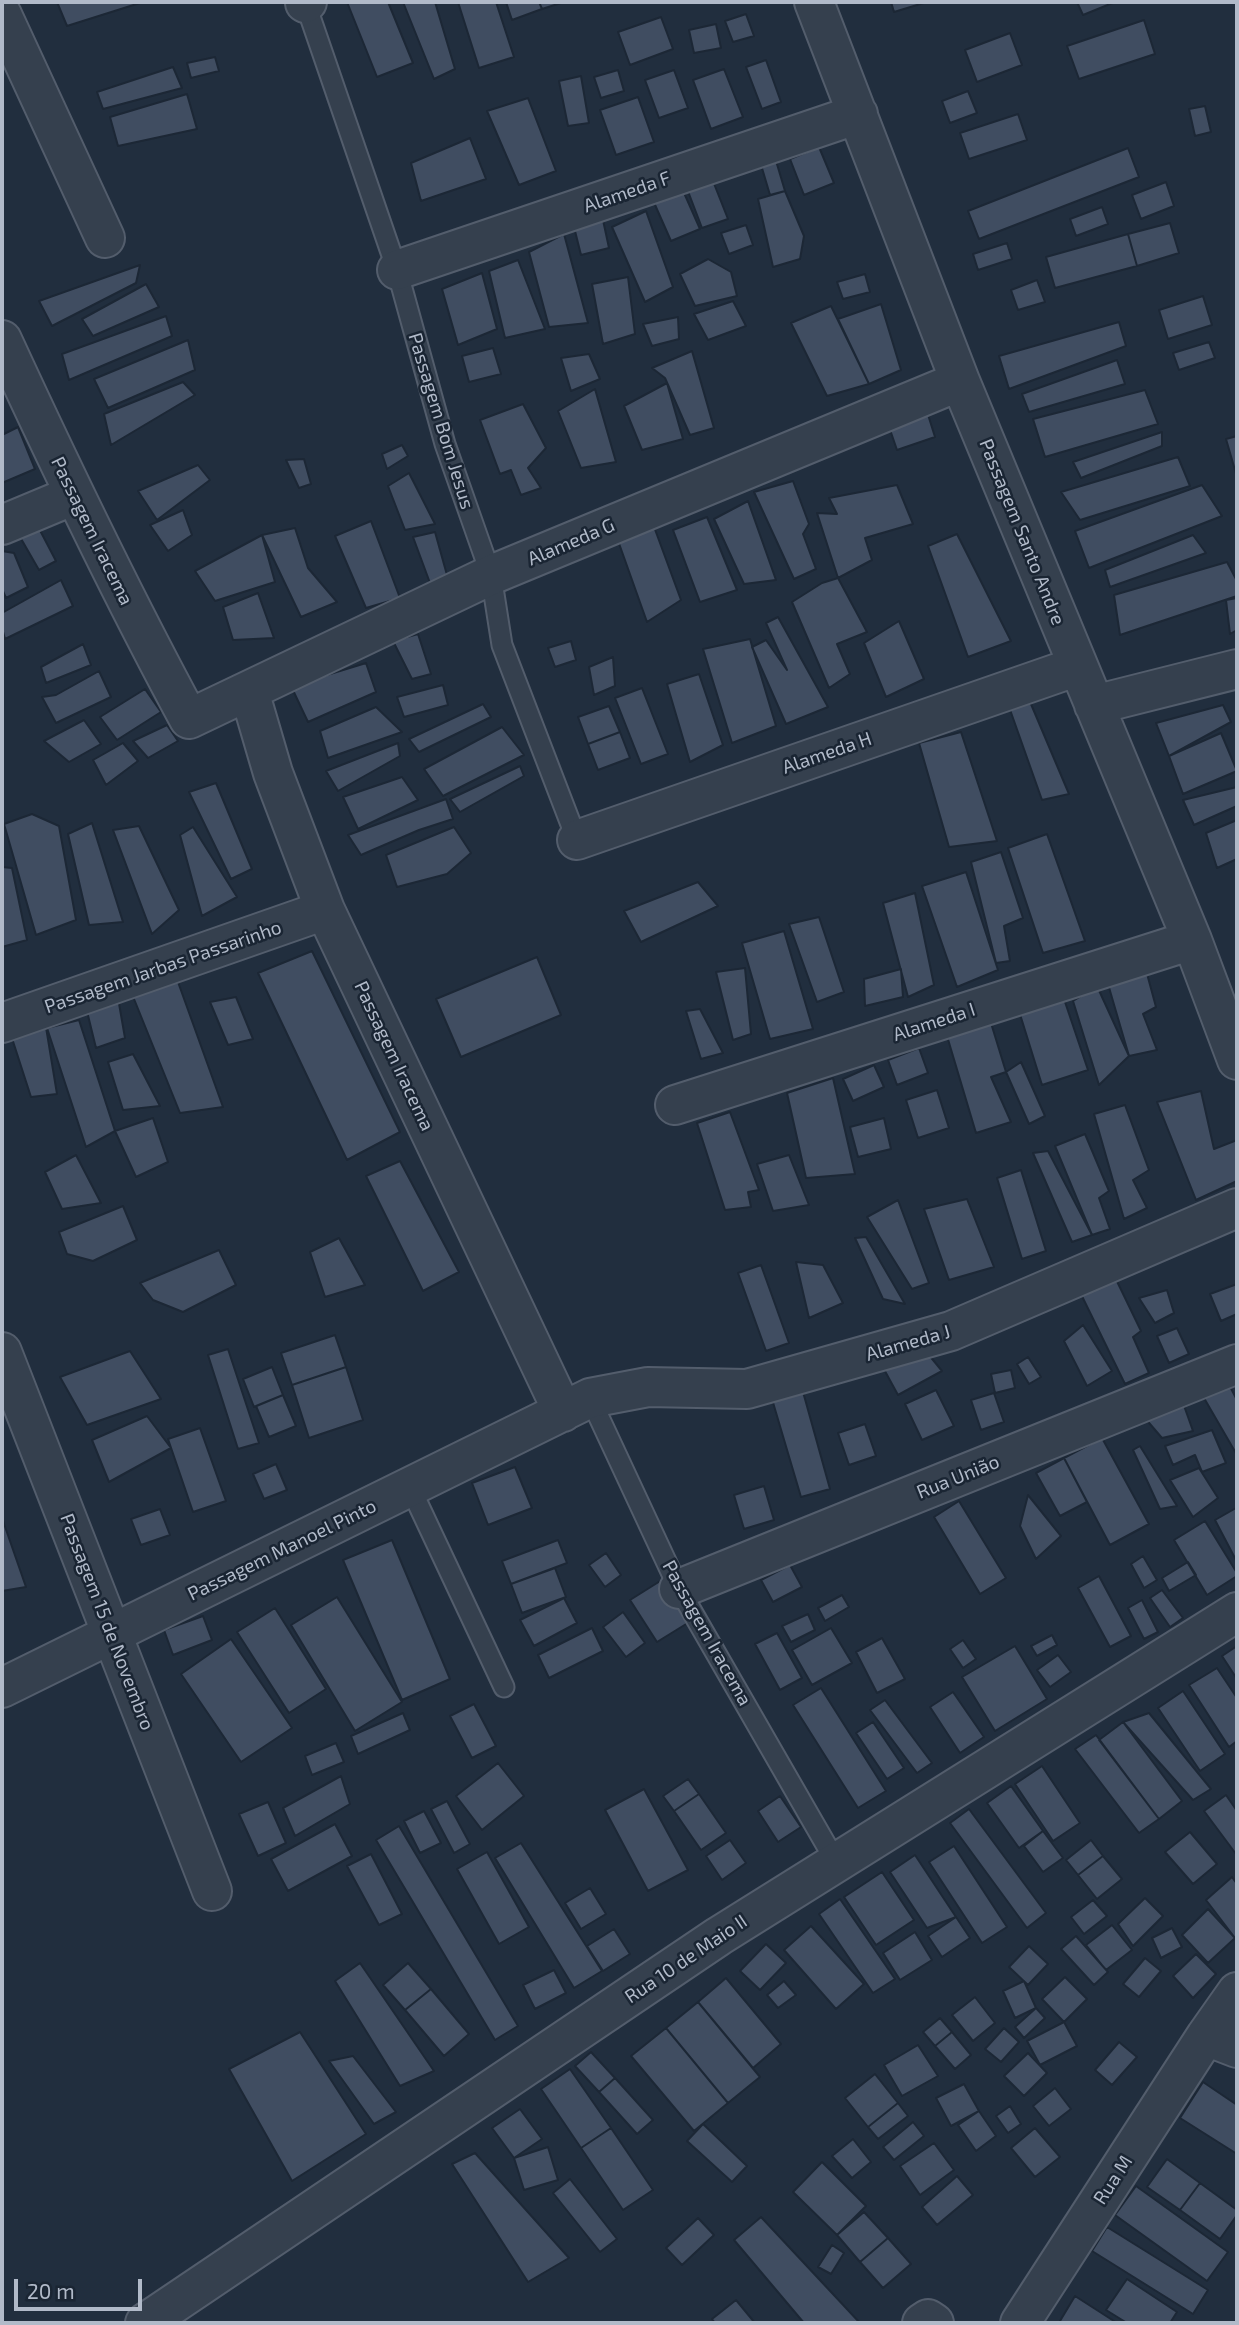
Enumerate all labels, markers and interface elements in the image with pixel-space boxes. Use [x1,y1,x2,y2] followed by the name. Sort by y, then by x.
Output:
[580,166,674,218] street label: Alameda F
[403,330,479,512] street label: Passagem Bom Jesus
[974,436,1070,628] street label: Passagem Santo Andre
[46,453,138,609] street label: Passagem Iracema
[524,513,618,571] street label: Alameda G
[779,727,875,779] street label: Alameda H
[42,916,284,1018] street label: Passagem Jarbas Passarinho
[349,978,439,1134] street label: Passagem Iracema
[890,998,978,1046] street label: Alameda I
[863,1320,953,1366] street label: Alameda J
[913,1450,1003,1504] street label: Rua União
[184,1494,380,1606] street label: Passagem Manoel Pinto
[55,1511,159,1733] street label: Passagem 15 de Novembro
[658,1556,756,1710] street label: Passagem Iracema
[621,1910,751,2008] street label: Rua 10 de Maio II
[1089,2151,1137,2209] street label: Rua M
[18,2266,145,2310] scale bar
[27,2278,75,2303] text: 20 m

